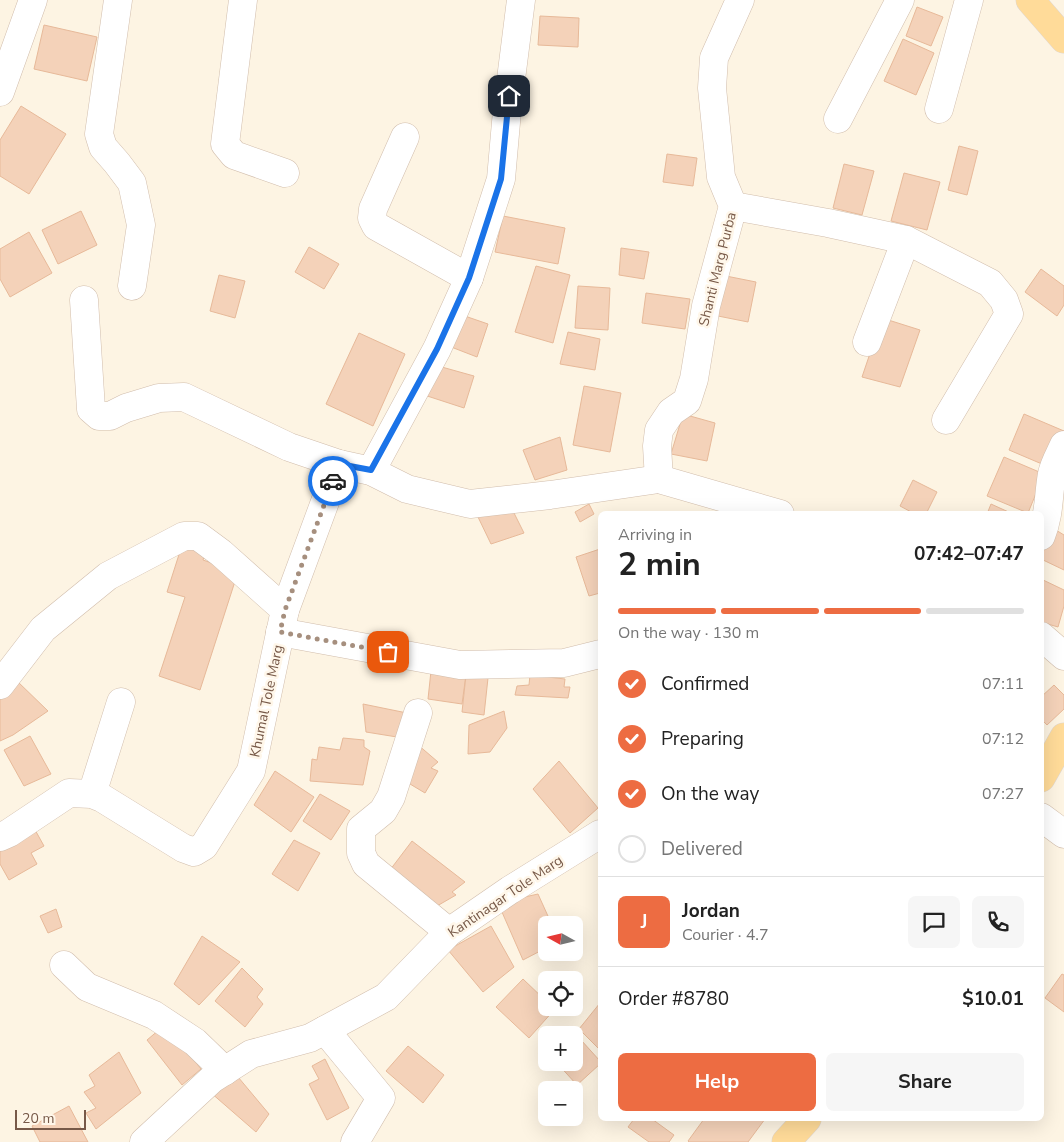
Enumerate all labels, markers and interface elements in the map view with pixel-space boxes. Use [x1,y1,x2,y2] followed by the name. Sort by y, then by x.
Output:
[488,75,530,117] pin
[495,82,523,110] icon: home
[694,210,741,328] street label: Shanti Marg Purba
[308,456,358,506] courier
[319,467,347,495] icon: car
[618,524,692,546] text: Arriving in
[914,541,1024,567] text: 07:42–07:47
[618,543,701,586] text: 2 min
[618,622,759,644] text: On the way · 130 m
[367,631,409,673] pin
[374,638,402,666] icon: bag
[245,643,288,759] street label: Khumal Tole Marg
[618,670,646,698] icon: check
[661,671,749,697] text: Confirmed
[982,673,1024,695] text: 07:11
[618,725,646,753] icon: check
[661,726,744,752] text: Preparing
[982,728,1024,750] text: 07:12
[618,780,646,808] icon: check
[661,781,759,807] text: On the way
[982,783,1024,805] text: 07:27
[661,836,743,862] text: Delivered
[444,851,566,942] street label: Kantinagar Tole Marg
[908,896,960,948] button: chat
[972,896,1024,948] button: phone
[682,898,740,924] text: Jordan
[641,909,647,935] text: J
[538,916,582,961] north arrow
[538,916,583,1126] map controls
[682,924,768,946] text: Courier · 4.7
[538,971,583,1016] button: locate
[618,986,729,1012] text: Order #8780
[962,986,1024,1012] text: $10.01
[538,1026,583,1071] button: +
[618,1053,816,1111] button: Help
[826,1053,1024,1111] button: Share
[538,1081,583,1126] button: −
[15,1107,86,1130] scale bar
[22,1109,54,1128] text: 20 m

